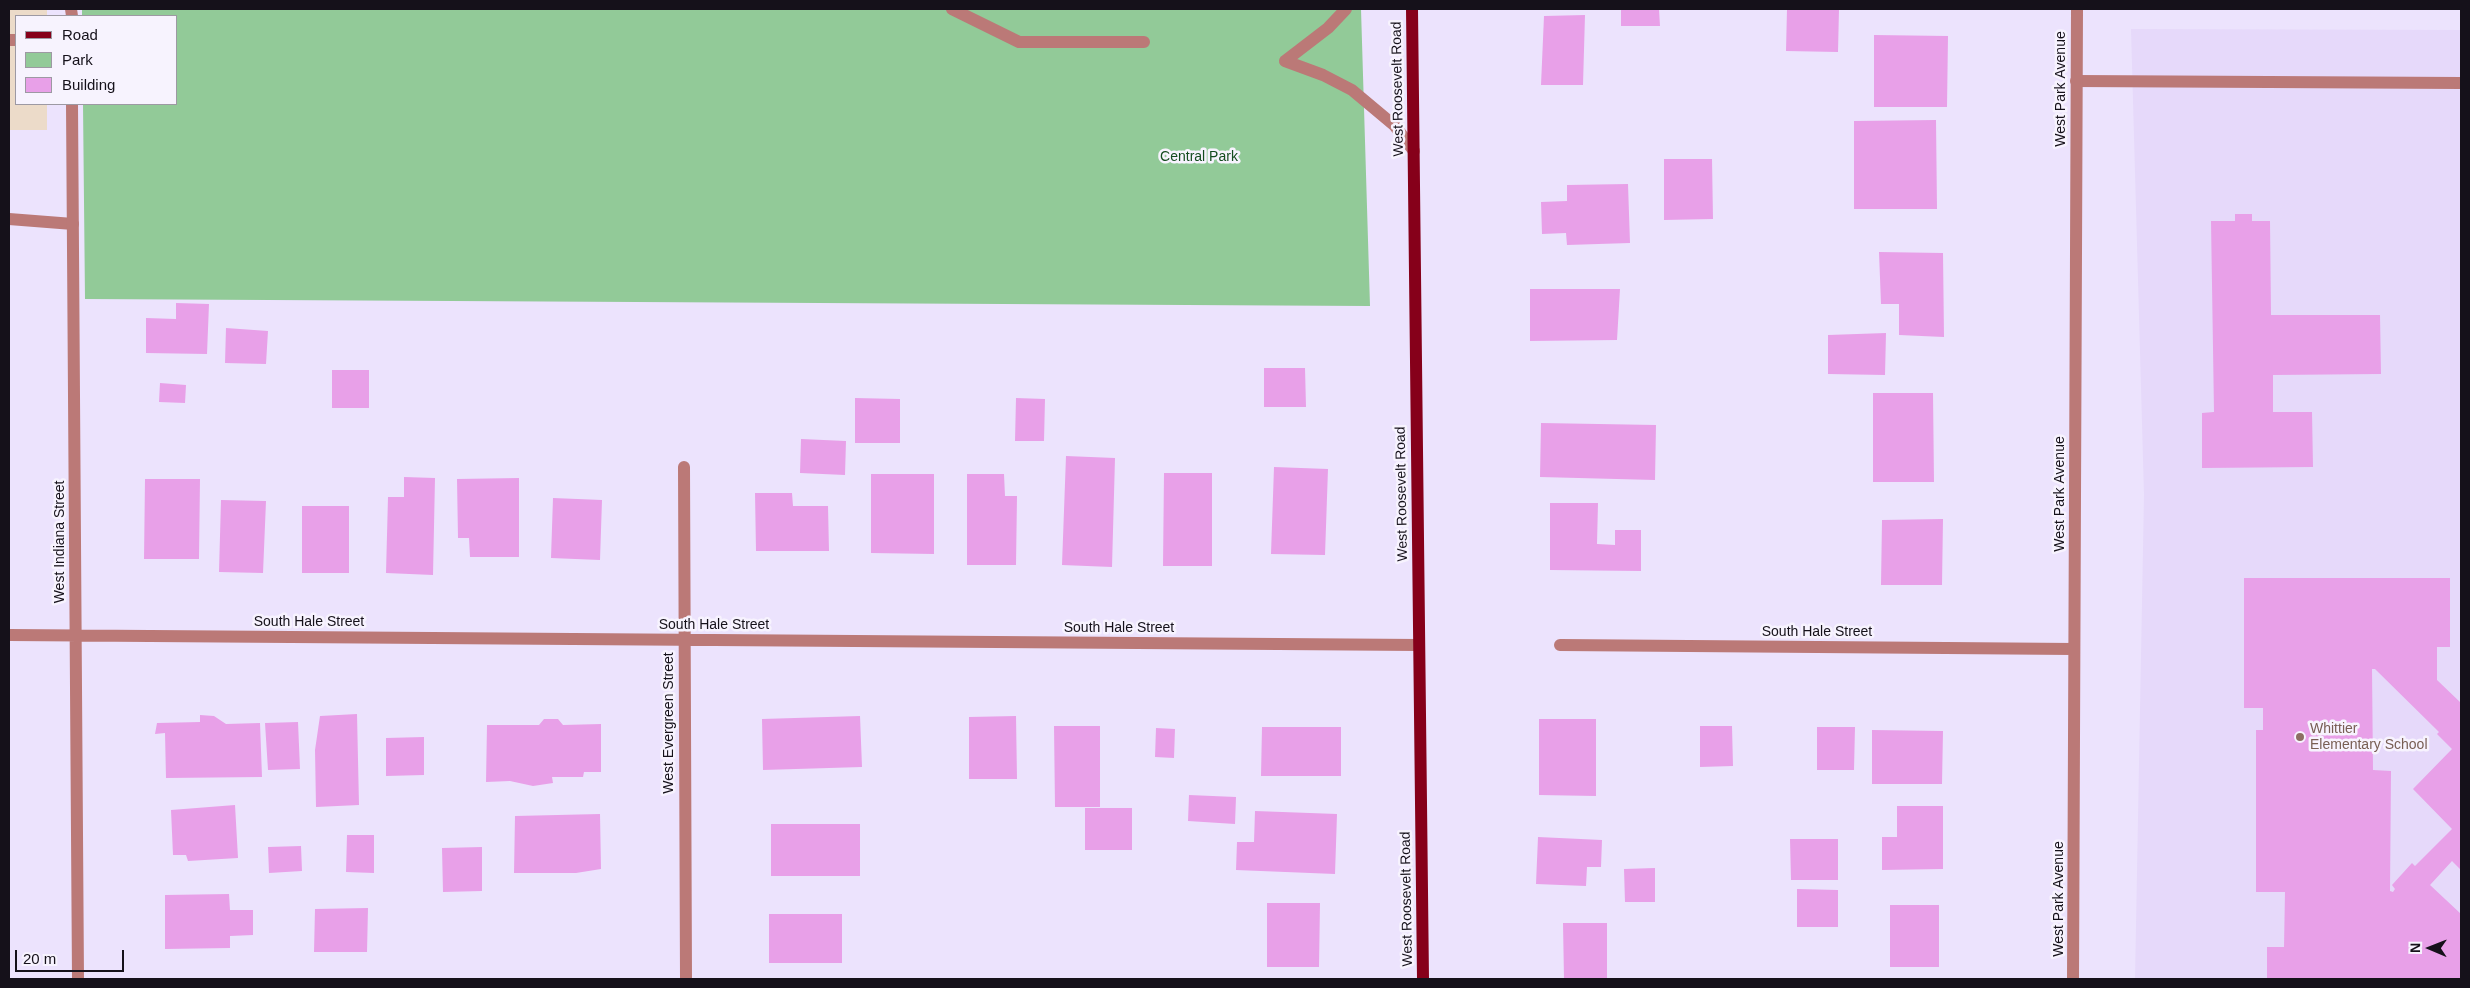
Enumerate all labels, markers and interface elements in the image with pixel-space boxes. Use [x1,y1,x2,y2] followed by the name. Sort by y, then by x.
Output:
[15,15,178,105] legend
[1388,21,1408,157] street label: West Roosevelt Road
[62,26,98,43] text: Road
[2053,31,2069,147] street label: West Park Avenue
[62,51,93,68] text: Park
[62,76,115,93] text: Building
[1160,149,1238,165] park label: Central Park
[1392,426,1412,562] street label: West Roosevelt Road
[2052,436,2068,552] street label: West Park Avenue
[52,481,68,603] street label: West Indiana Street
[254,614,364,630] street label: South Hale Street
[659,617,769,633] street label: South Hale Street
[1064,620,1174,636] street label: South Hale Street
[1762,624,1872,640] street label: South Hale Street
[661,652,677,794] street label: West Evergreen Street
[2310,721,2428,754] place label: Whittier Elementary School
[2294,731,2306,743] marker: Whittier Elementary School
[1397,831,1417,967] street label: West Roosevelt Road
[2051,841,2067,957] street label: West Park Avenue
[2405,923,2455,973] north arrow
[18,940,126,972] scale bar
[2407,943,2423,953] text: N
[23,950,56,967] text: 20 m

